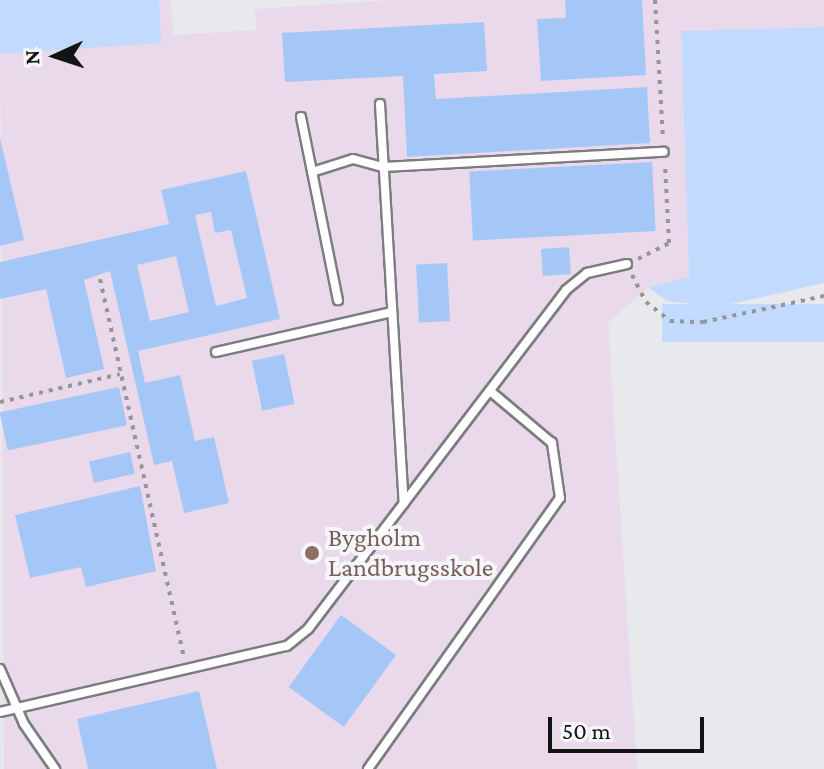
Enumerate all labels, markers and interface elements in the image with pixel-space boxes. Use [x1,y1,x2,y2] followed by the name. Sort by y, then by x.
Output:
[16,16,96,96] north arrow
[19,49,44,65] text: N
[328,522,493,584] place label: Bygholm Landbrugsskole
[303,544,321,562] marker: Bygholm Landbrugsskole
[552,701,708,751] scale bar
[562,717,611,744] text: 50 m

